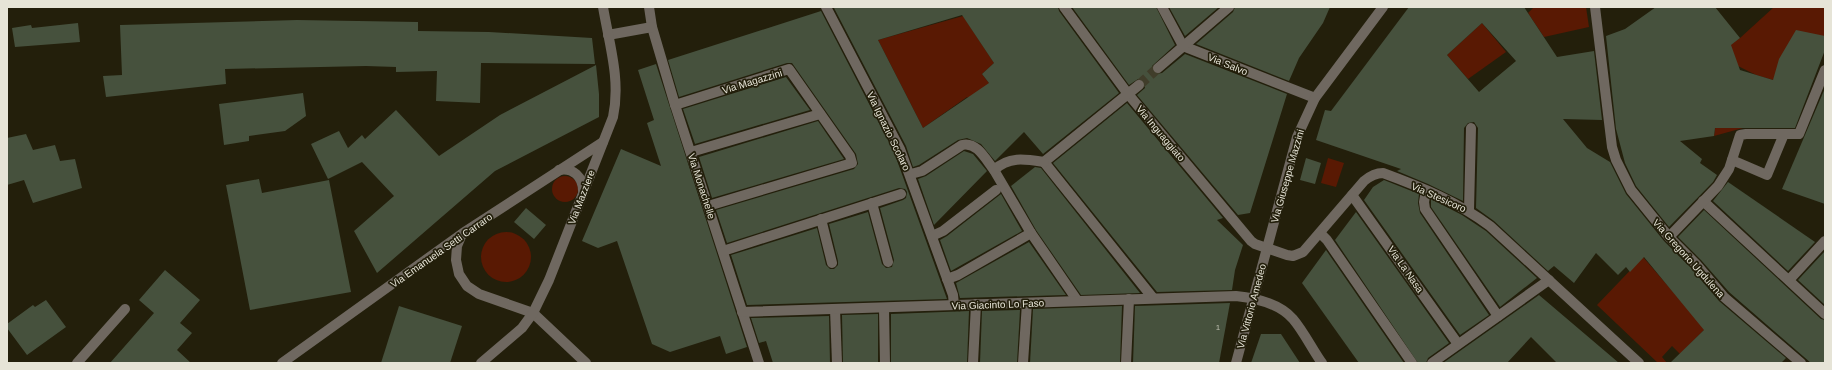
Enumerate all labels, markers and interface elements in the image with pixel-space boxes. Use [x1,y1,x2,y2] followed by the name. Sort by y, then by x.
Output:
[1206,51,1250,78] street label: Via Salvo
[721,67,783,96] street label: Via Magazzini
[865,90,913,173] street label: Via Ignazio Scolaro
[1134,103,1187,164] street label: Via Inguaggiato
[1269,128,1306,224] street label: Via Giuseppe Mazzini
[686,152,717,221] street label: Via Monachelle
[566,168,597,226] street label: Via Mazziere
[1410,180,1468,215] street label: Via Stesicoro
[388,211,495,290] street label: Via Emanuela Setti Carraro
[1651,217,1727,300] street label: Via Gregorio Ugdulena
[1386,244,1426,295] street label: Via La Nasa
[1235,262,1268,350] street label: Via Vittorio Amedeo
[952,297,1045,312] street label: Via Giacinto Lo Faso
[1216,323,1221,332] house number: 1

